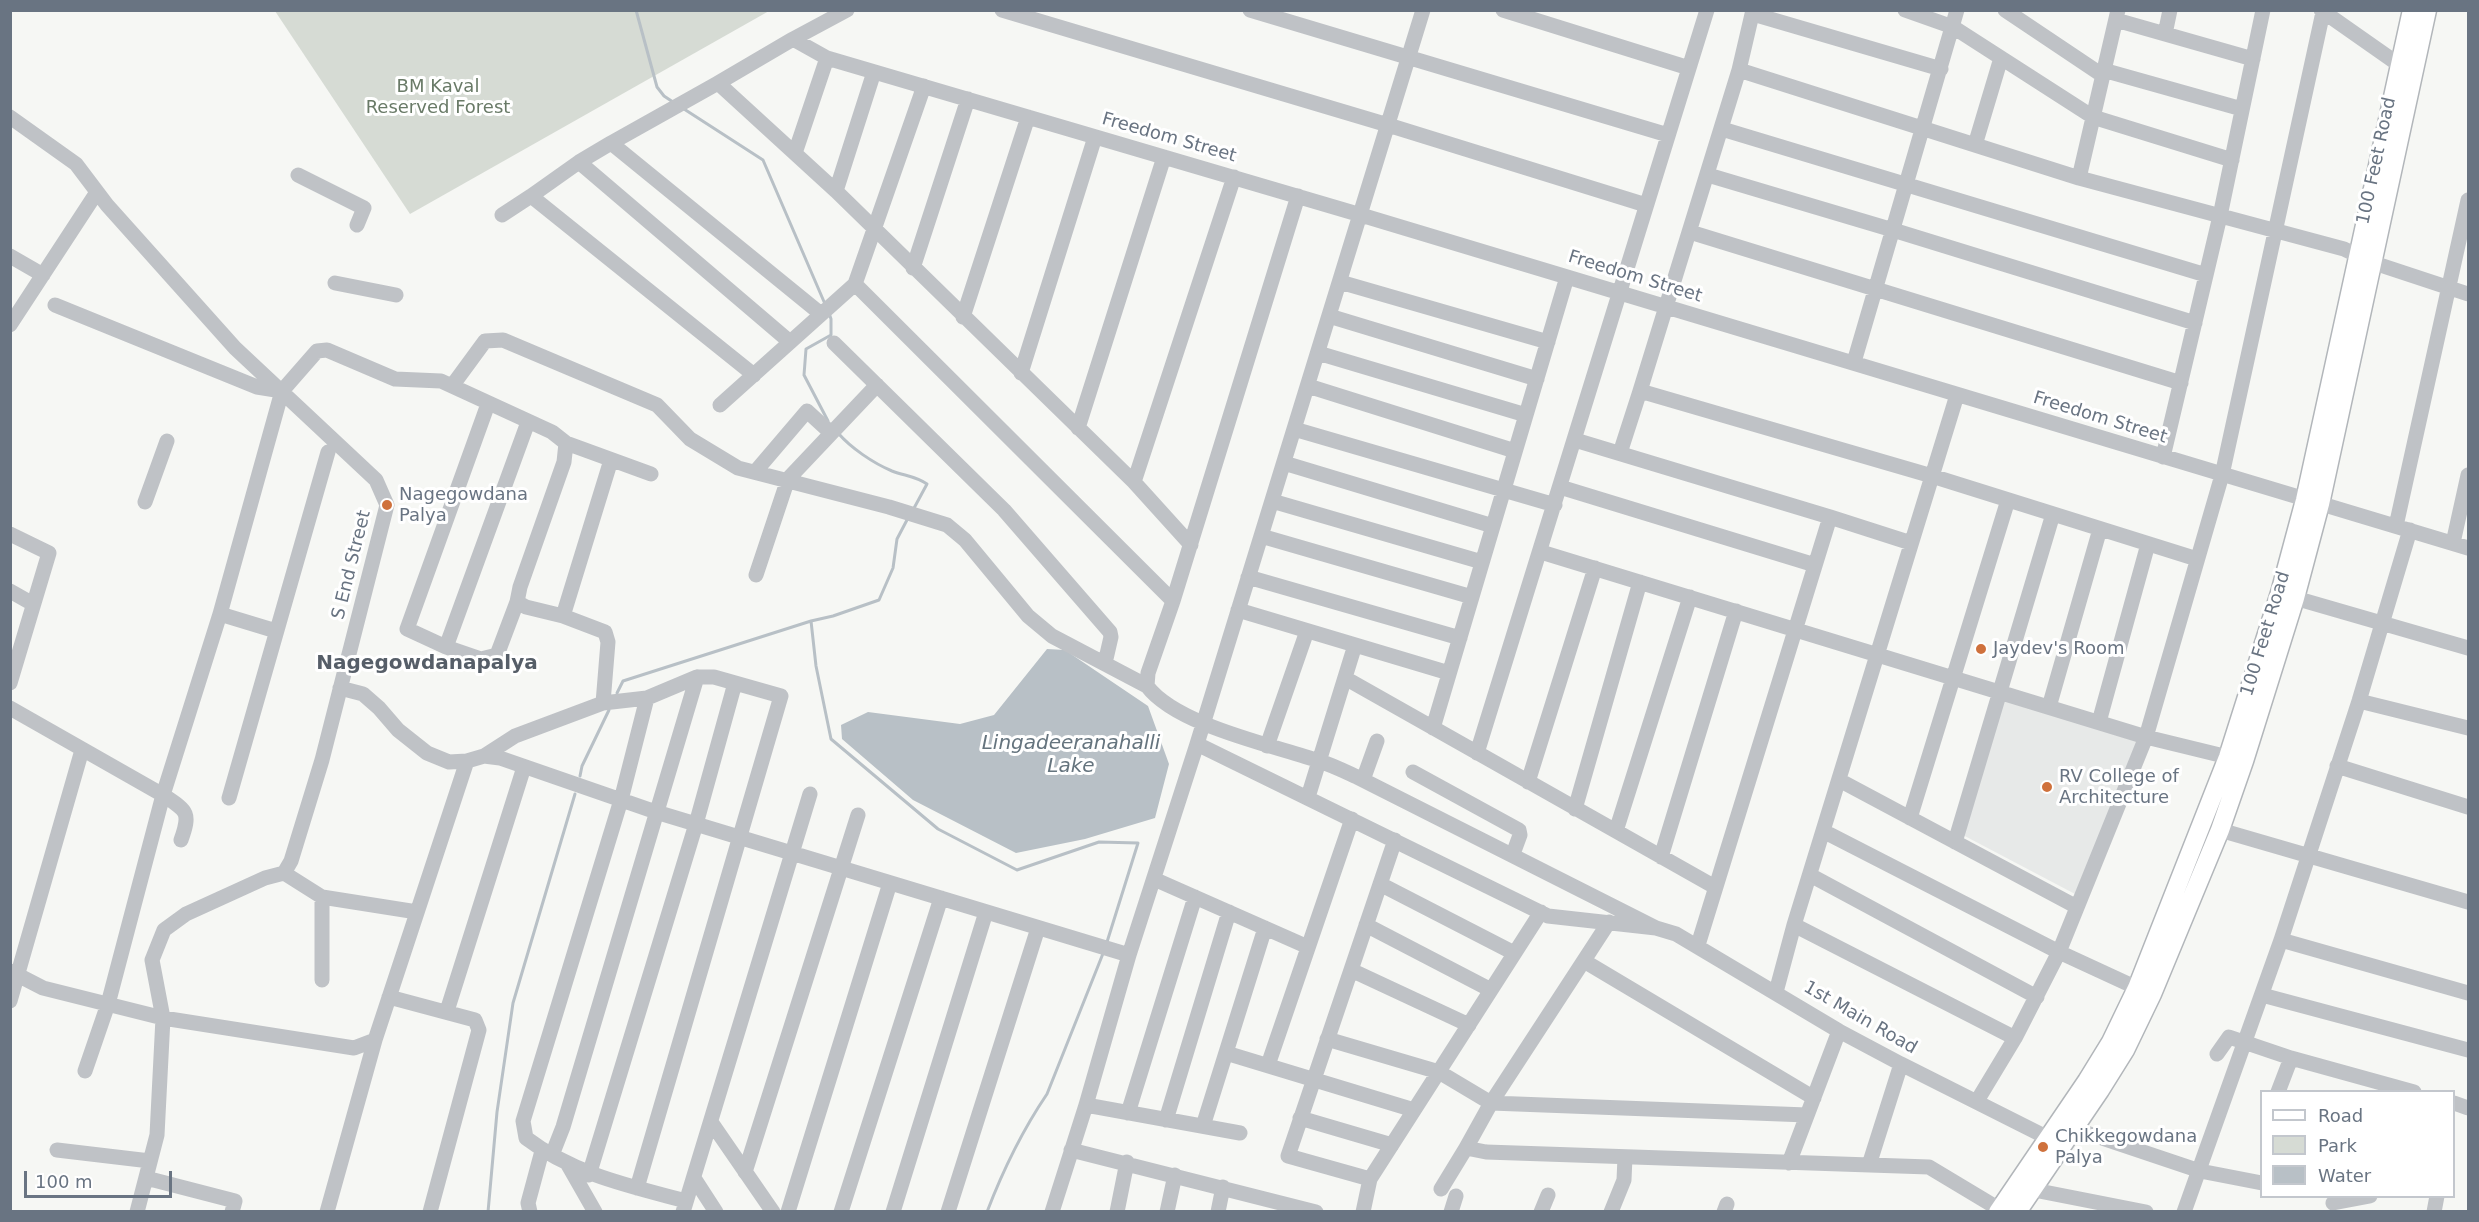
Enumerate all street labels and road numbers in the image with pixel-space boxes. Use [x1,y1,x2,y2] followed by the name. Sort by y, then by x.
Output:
[2353,95,2401,227] street label: 100 Feet Road
[1099,109,1239,167] street label: Freedom Street
[1566,246,1704,308] street label: Freedom Street
[2031,387,2169,449] street label: Freedom Street
[328,508,376,622] street label: S End Street
[2237,569,2295,699] street label: 100 Feet Road
[1799,977,1921,1059] street label: 1st Main Road

